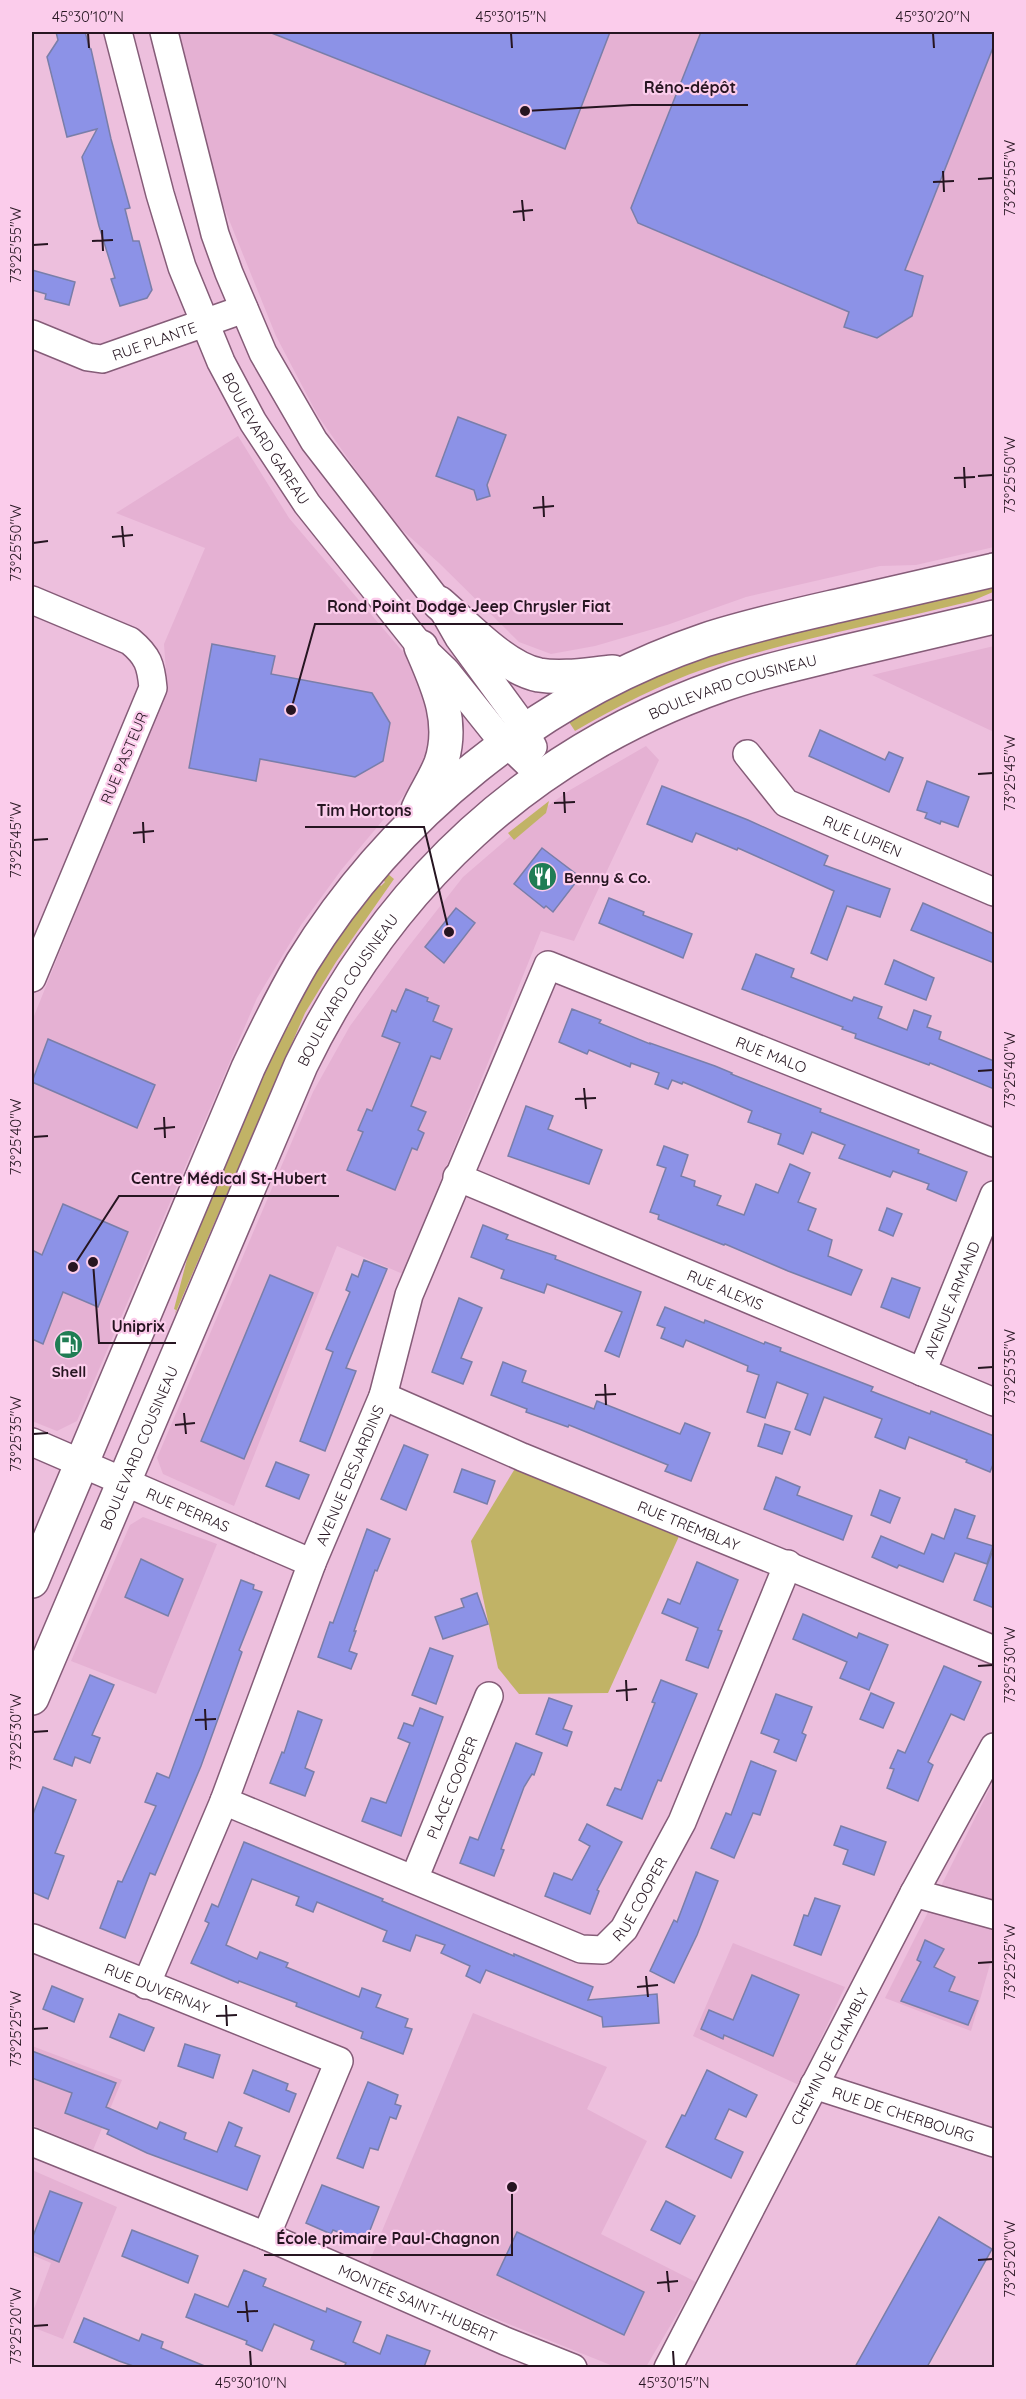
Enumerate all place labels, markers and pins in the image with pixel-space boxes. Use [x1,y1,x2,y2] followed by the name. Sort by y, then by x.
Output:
[632,71,748,105] callout: Réno-dépôt
[315,590,623,624] callout: Rond Point Dodge Jeep Chrysler Fiat
[305,793,424,827] callout: Tim Hortons
[527,861,559,893] restaurant icon: Benny & Co.
[564,868,651,887] place label: Benny & Co.
[119,1162,339,1196] callout: Centre Médical St-Hubert
[99,1309,176,1343] callout: Uniprix
[53,1328,85,1360] fuel station icon: Shell
[52,1362,86,1381] place label: Shell
[264,2221,512,2255] callout: École primaire Paul-Chagnon

